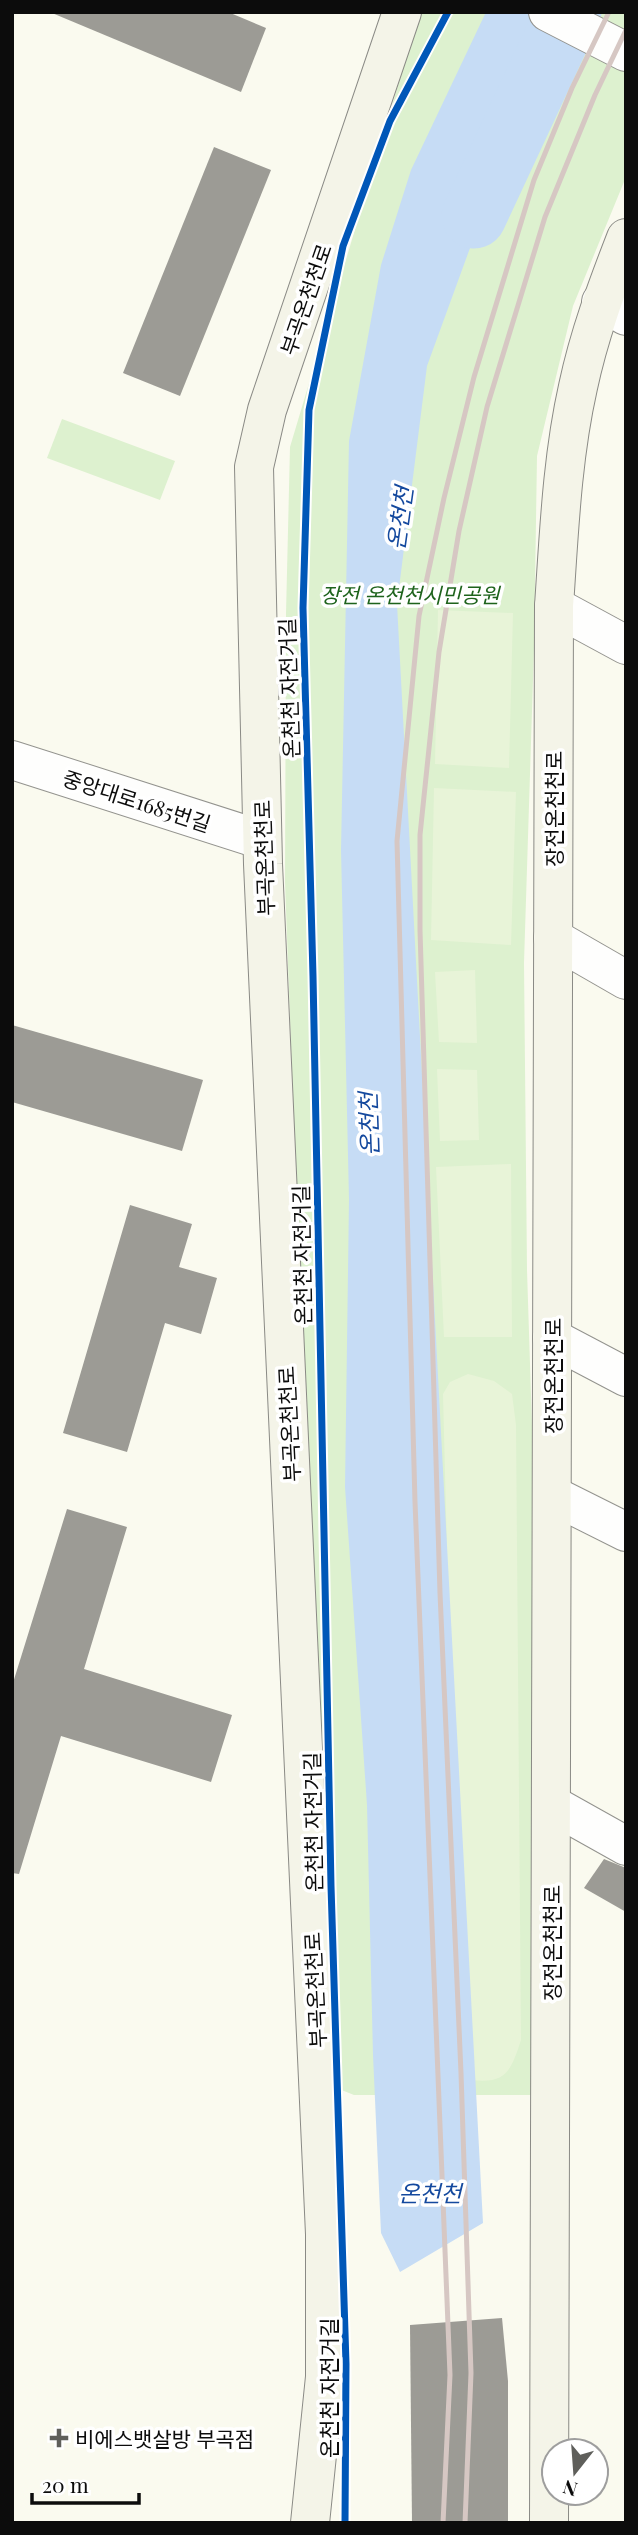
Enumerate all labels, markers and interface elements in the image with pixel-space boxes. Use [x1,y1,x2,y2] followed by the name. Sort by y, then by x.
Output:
[273,240,337,358] street label: 부곡온천천로
[379,482,419,552] water label: 온천천
[320,580,501,608] park label: 장전 온천천시민공원
[272,617,304,759] street label: 온천천 자전거길
[539,751,567,867] street label: 장전온천천로
[59,763,215,837] street label: 중앙대로1685번길
[247,800,279,916] street label: 부곡온천천로
[351,1089,385,1156] water label: 온천천
[286,1185,316,1325] street label: 온천천 자전거길
[538,1318,566,1434] street label: 장전온천천로
[271,1365,305,1483] street label: 부곡온천천로
[297,1752,327,1892] street label: 온천천 자전거길
[537,1885,565,2001] street label: 장전온천천로
[297,1931,331,2049] street label: 부곡온천천로
[398,2177,465,2208] water label: 온천천
[314,2318,342,2458] street label: 온천천 자전거길
[75,2424,254,2452] place label: 비에스뱃살방 부곡점
[49,2428,69,2448] marker: 비에스뱃살방 부곡점
[540,2437,610,2507] north arrow
[32,2462,138,2506] scale bar
[42,2470,89,2498] text: 20 m
[559,2475,580,2504] text: N

